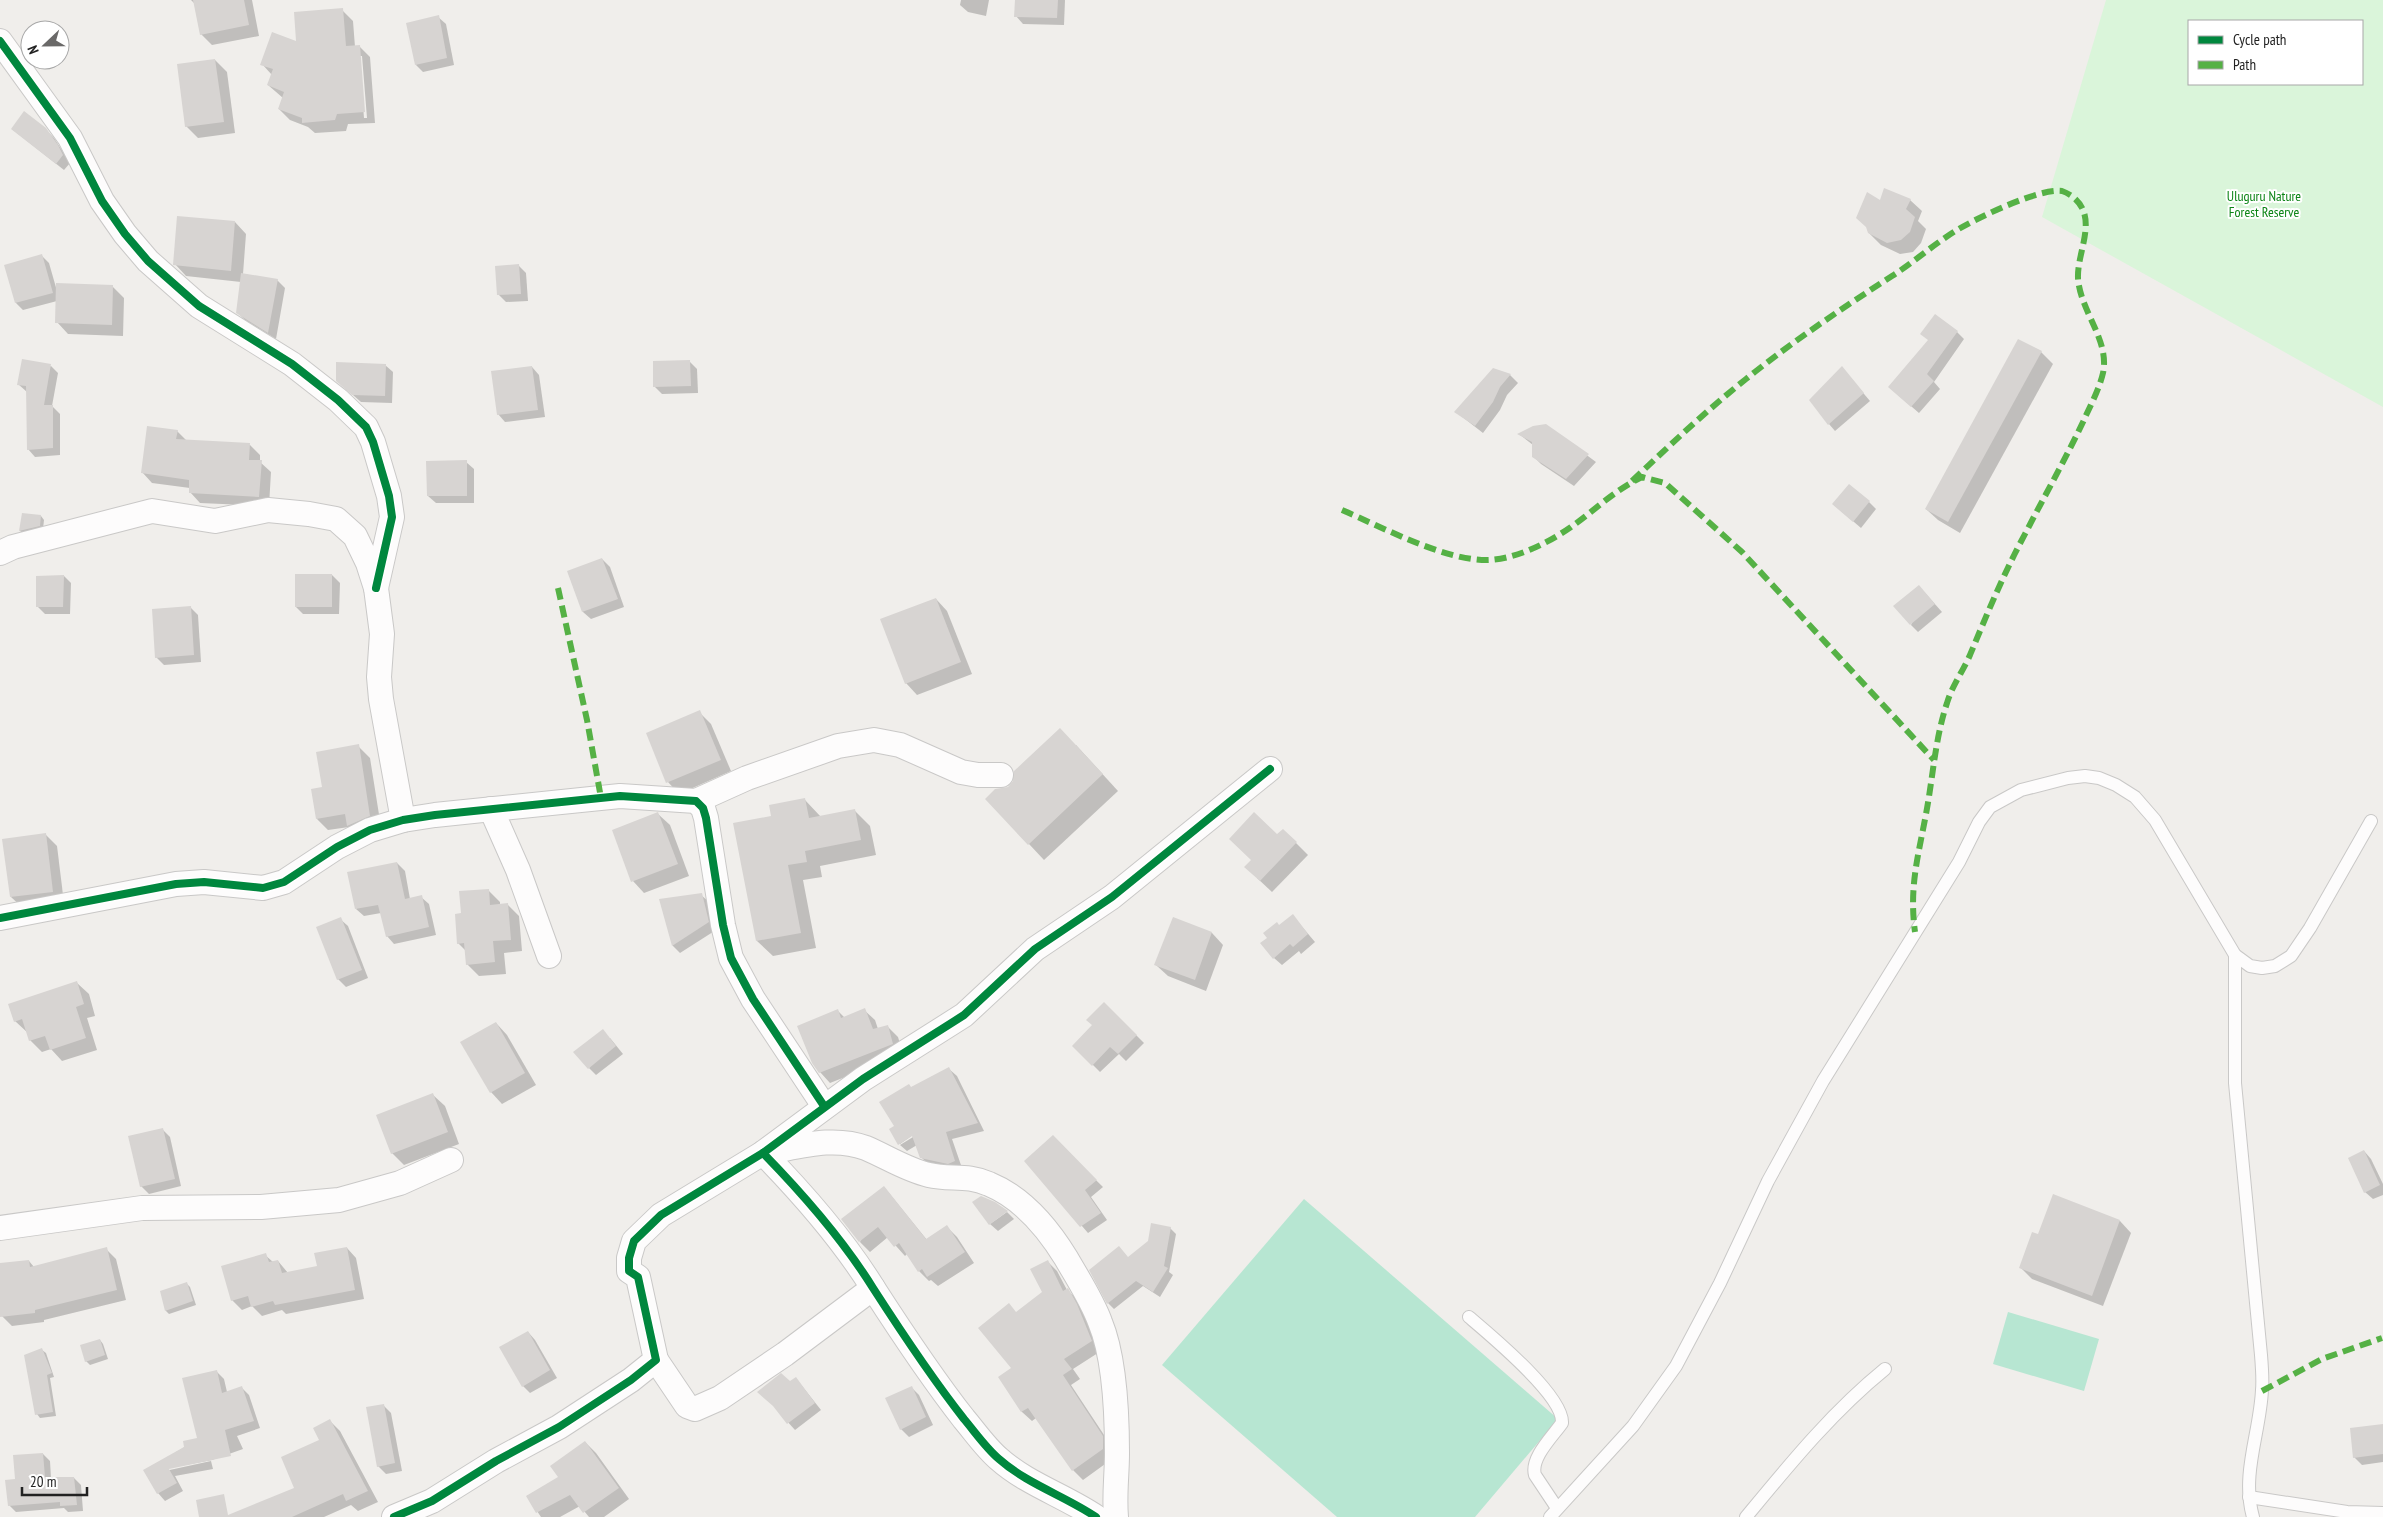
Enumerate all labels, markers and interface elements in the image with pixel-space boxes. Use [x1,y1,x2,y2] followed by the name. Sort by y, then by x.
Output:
[20,20,70,70] north arrow
[2188,20,2363,85] legend
[2233,30,2286,49] text: Cycle path
[23,43,43,57] text: N
[2233,55,2256,74] text: Path
[2227,187,2301,221] park label: Uluguru Nature Forest Reserve
[22,1464,88,1496] scale bar
[30,1472,56,1491] text: 20 m

